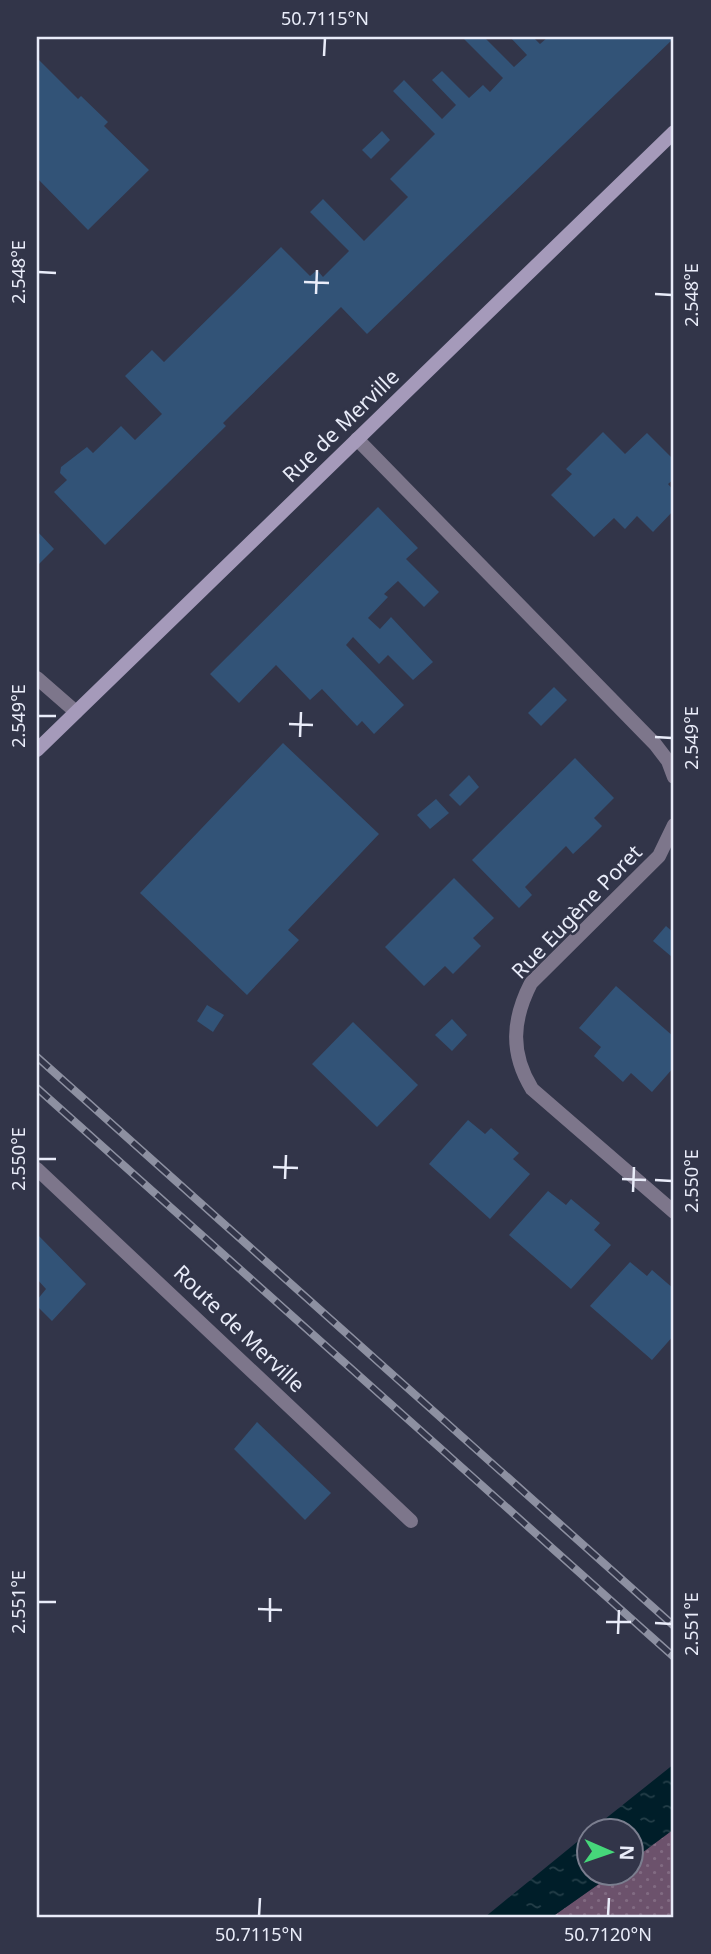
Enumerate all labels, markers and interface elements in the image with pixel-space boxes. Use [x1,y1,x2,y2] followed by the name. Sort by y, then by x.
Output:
[281,6,369,30] text: 50.7115°N
[6,240,30,304] text: 2.548°E
[679,263,703,327] text: 2.548°E
[276,362,405,488] street label: Rue de Merville
[6,684,30,748] text: 2.549°E
[679,706,703,770] text: 2.549°E
[505,838,648,984] street label: Rue Eugène Poret
[6,1127,30,1191] text: 2.550°E
[679,1149,703,1213] text: 2.550°E
[168,1258,311,1398] street label: Route de Merville
[6,1570,30,1634] text: 2.551°E
[679,1592,703,1656] text: 2.551°E
[574,1818,644,1888] north arrow
[614,1844,640,1861] text: N
[215,1922,303,1946] text: 50.7115°N
[564,1922,652,1946] text: 50.7120°N

